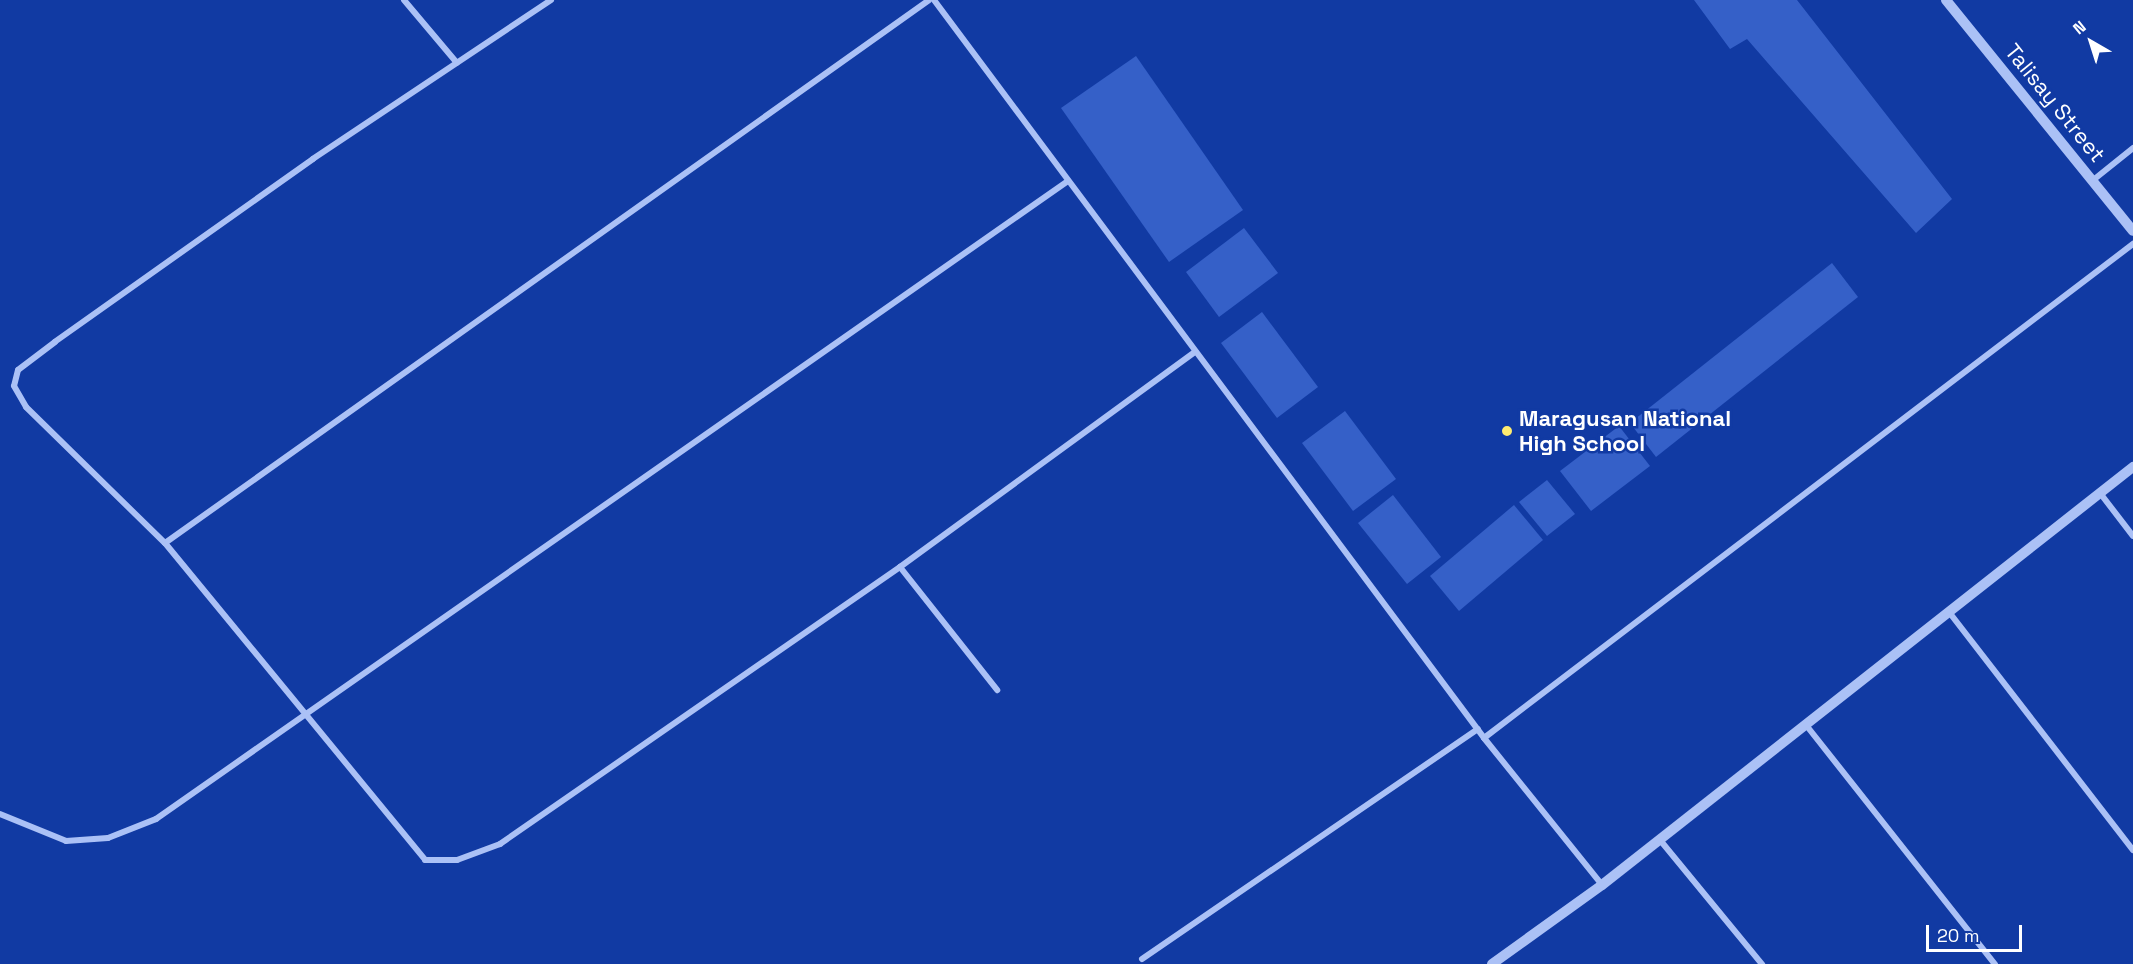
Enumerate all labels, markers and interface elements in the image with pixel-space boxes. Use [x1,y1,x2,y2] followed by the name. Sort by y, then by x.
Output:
[2061,12,2121,72] north arrow
[2069,16,2090,39] text: N
[1999,38,2111,168] street label: Talisay Street
[1519,405,1731,457] place label: Maragusan National High School
[1500,424,1514,438] marker: Maragusan National High School
[1929,913,2025,951] scale bar
[1937,924,1980,947] text: 20 m

